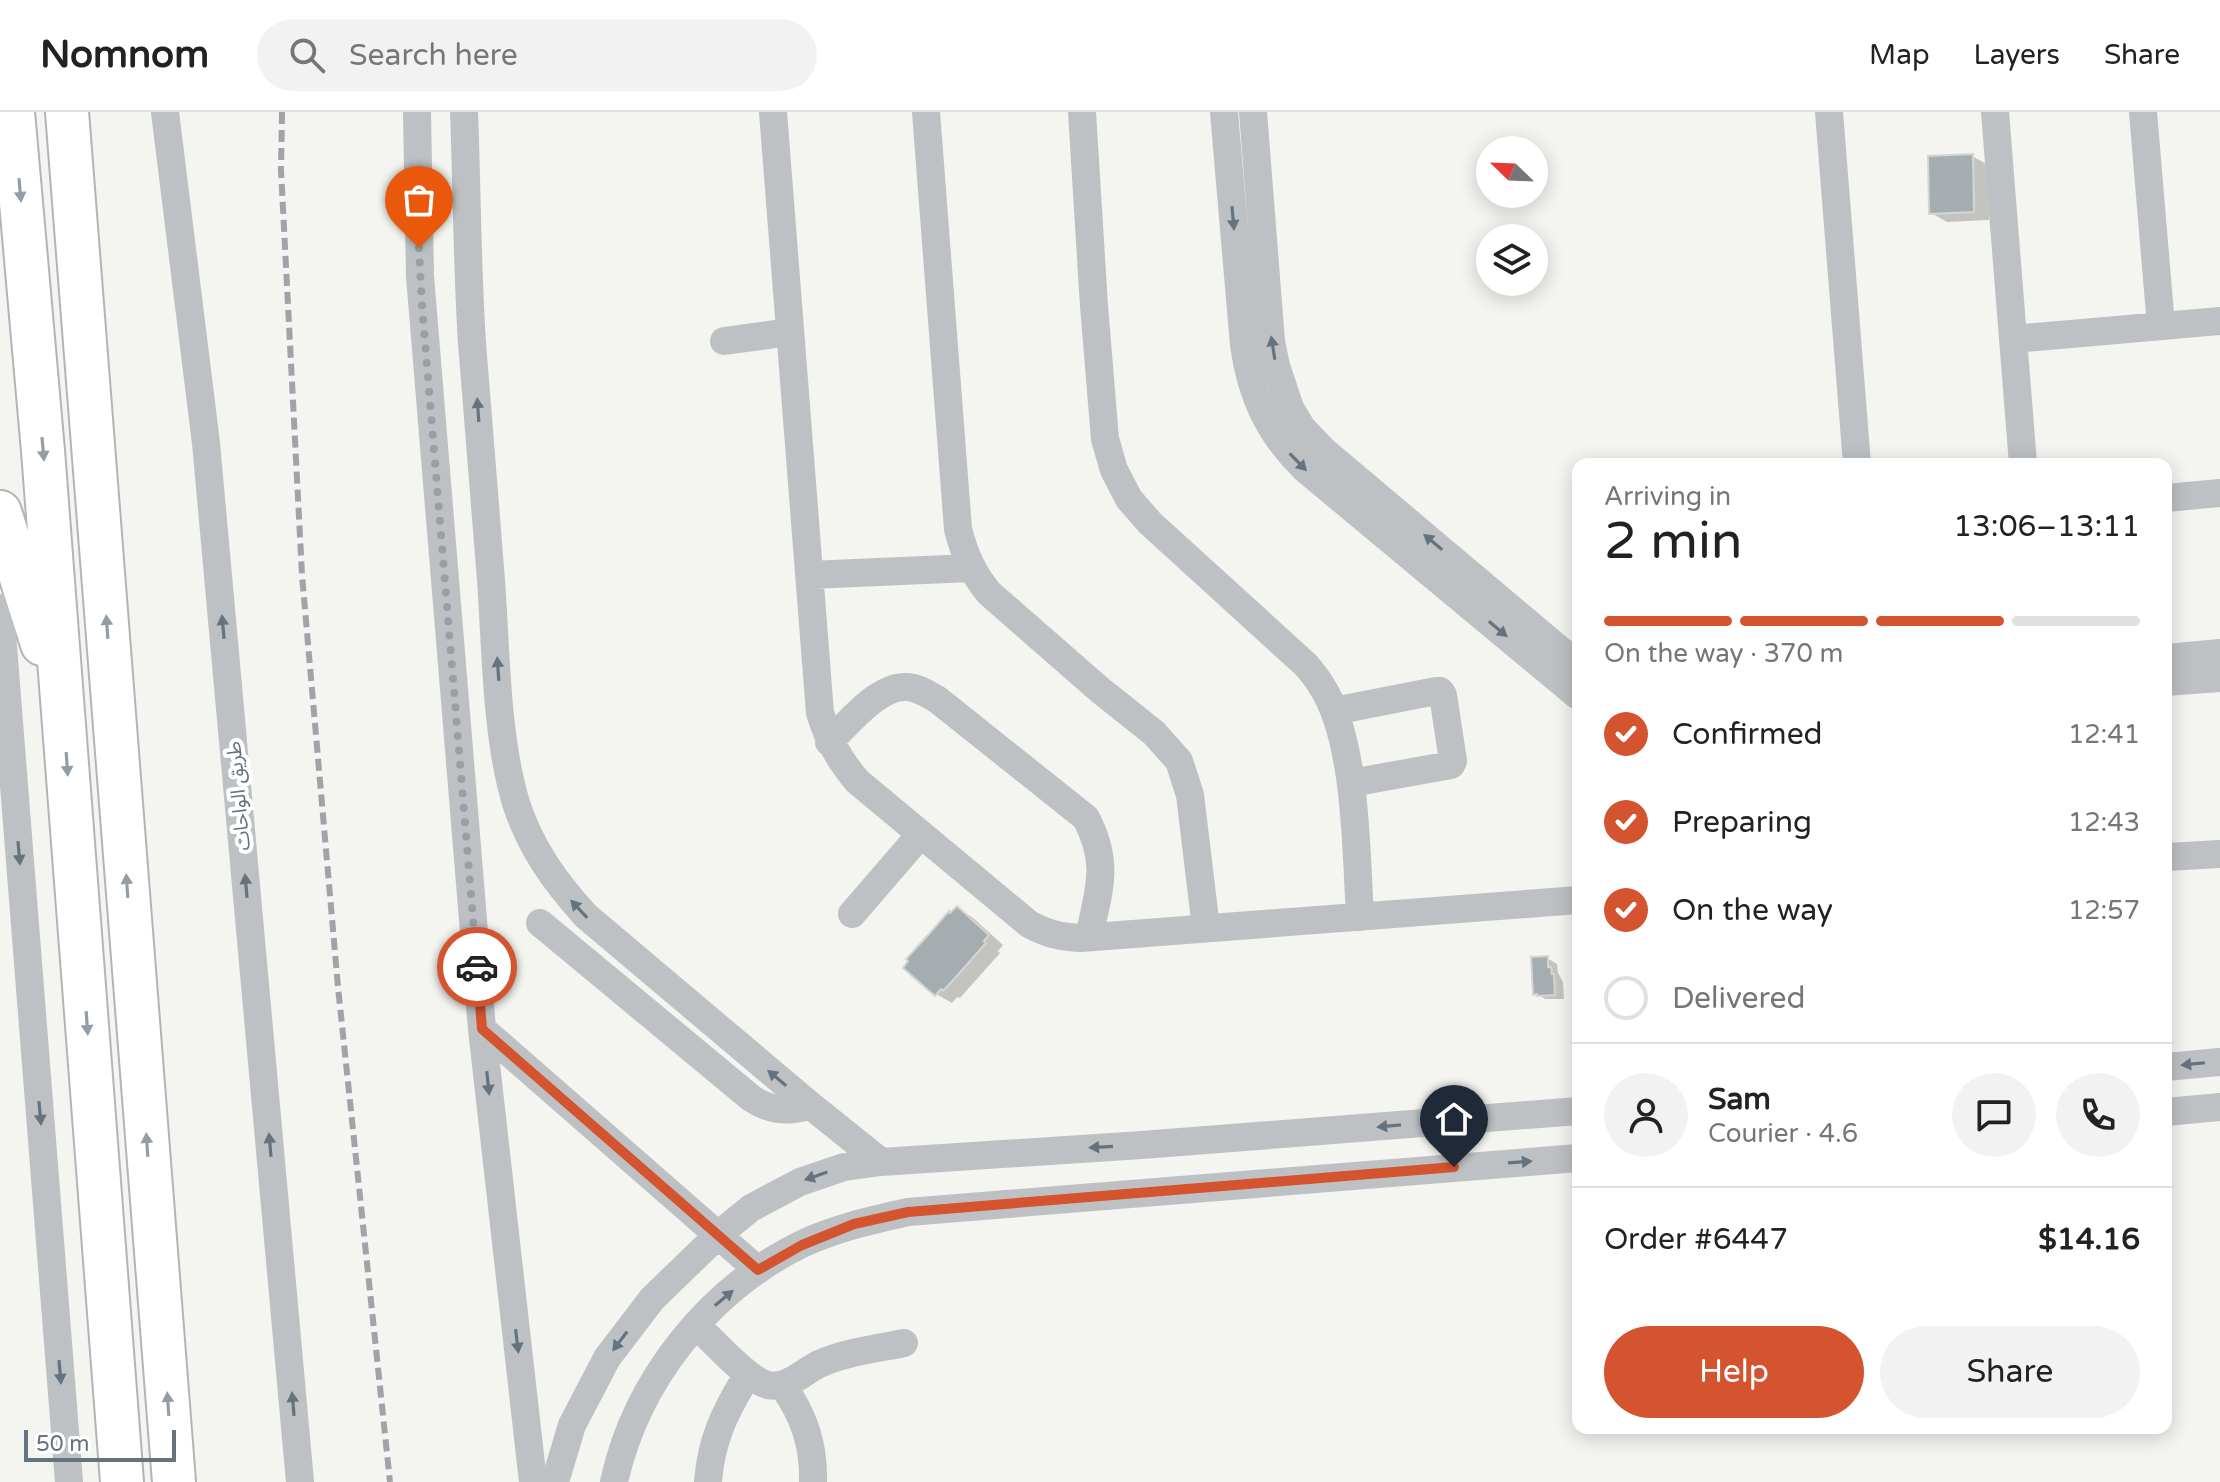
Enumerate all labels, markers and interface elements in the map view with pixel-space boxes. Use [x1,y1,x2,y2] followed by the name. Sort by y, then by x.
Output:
[257,19,817,91] search box
[40,32,209,78] text: Nomnom
[285,33,329,77] icon: search
[349,37,518,74] text: Search here
[1869,38,1930,72] text: Map
[1974,38,2060,72] text: Layers
[2104,38,2180,72] text: Share
[1476,136,1548,208] north arrow
[1476,136,1548,296] map controls
[385,166,453,248] pin
[14,178,27,203] one-way arrow
[397,178,441,222] icon: bag
[1226,206,1239,231] one-way arrow
[1476,224,1548,296] button: layers
[1266,335,1279,360] one-way arrow
[471,397,484,422] one-way arrow
[37,437,50,462] one-way arrow
[1289,452,1307,471] one-way arrow
[1604,481,1731,512] text: Arriving in
[1953,508,2140,545] text: 13:06–13:11
[1604,510,1743,573] text: 2 min
[1423,534,1443,551] one-way arrow
[100,614,113,639] one-way arrow
[216,615,229,640] one-way arrow
[1487,620,1507,637] one-way arrow
[1604,638,1843,669] text: On the way · 370 m
[491,656,504,681] one-way arrow
[1604,712,1648,756] icon: check
[1672,716,1823,753] text: Confirmed
[2068,719,2140,750] text: 12:41
[222,740,256,852] street label: طريق الواحات
[61,752,74,777] one-way arrow
[1604,800,1648,844] icon: check
[1672,804,1812,841] text: Preparing
[2068,807,2140,838] text: 12:43
[13,841,26,866] one-way arrow
[120,873,133,898] one-way arrow
[240,873,253,898] one-way arrow
[1604,888,1648,932] icon: check
[1672,892,1833,929] text: On the way
[2068,895,2140,926] text: 12:57
[571,900,589,919] one-way arrow
[437,927,517,1007] courier
[455,945,499,989] icon: car
[1672,980,1806,1017] text: Delivered
[81,1011,94,1036] one-way arrow
[2180,1058,2205,1071] one-way arrow
[767,1070,787,1087] one-way arrow
[481,1071,494,1096] one-way arrow
[1604,1073,1688,1157] button: person
[1952,1073,2036,1157] button: chat
[2056,1073,2140,1157] button: phone
[1708,1081,1771,1118] text: Sam
[1420,1085,1488,1167] pin
[1432,1097,1476,1141] icon: home
[34,1101,47,1126] one-way arrow
[1708,1118,1858,1149] text: Courier · 4.6
[1376,1120,1401,1133] one-way arrow
[140,1132,153,1157] one-way arrow
[263,1132,276,1157] one-way arrow
[1088,1140,1113,1153] one-way arrow
[1508,1155,1533,1168] one-way arrow
[804,1171,828,1183] one-way arrow
[1604,1221,1788,1258] text: Order #6447
[2038,1221,2140,1258] text: $14.16
[714,1290,734,1307] one-way arrow
[1604,1326,1864,1418] button: Help
[1880,1326,2140,1418] button: Share
[510,1329,523,1354] one-way arrow
[612,1331,628,1351] one-way arrow
[54,1360,67,1385] one-way arrow
[161,1391,174,1416] one-way arrow
[286,1391,299,1416] one-way arrow
[24,1426,176,1462] scale bar
[36,1431,90,1457] text: 50 m

